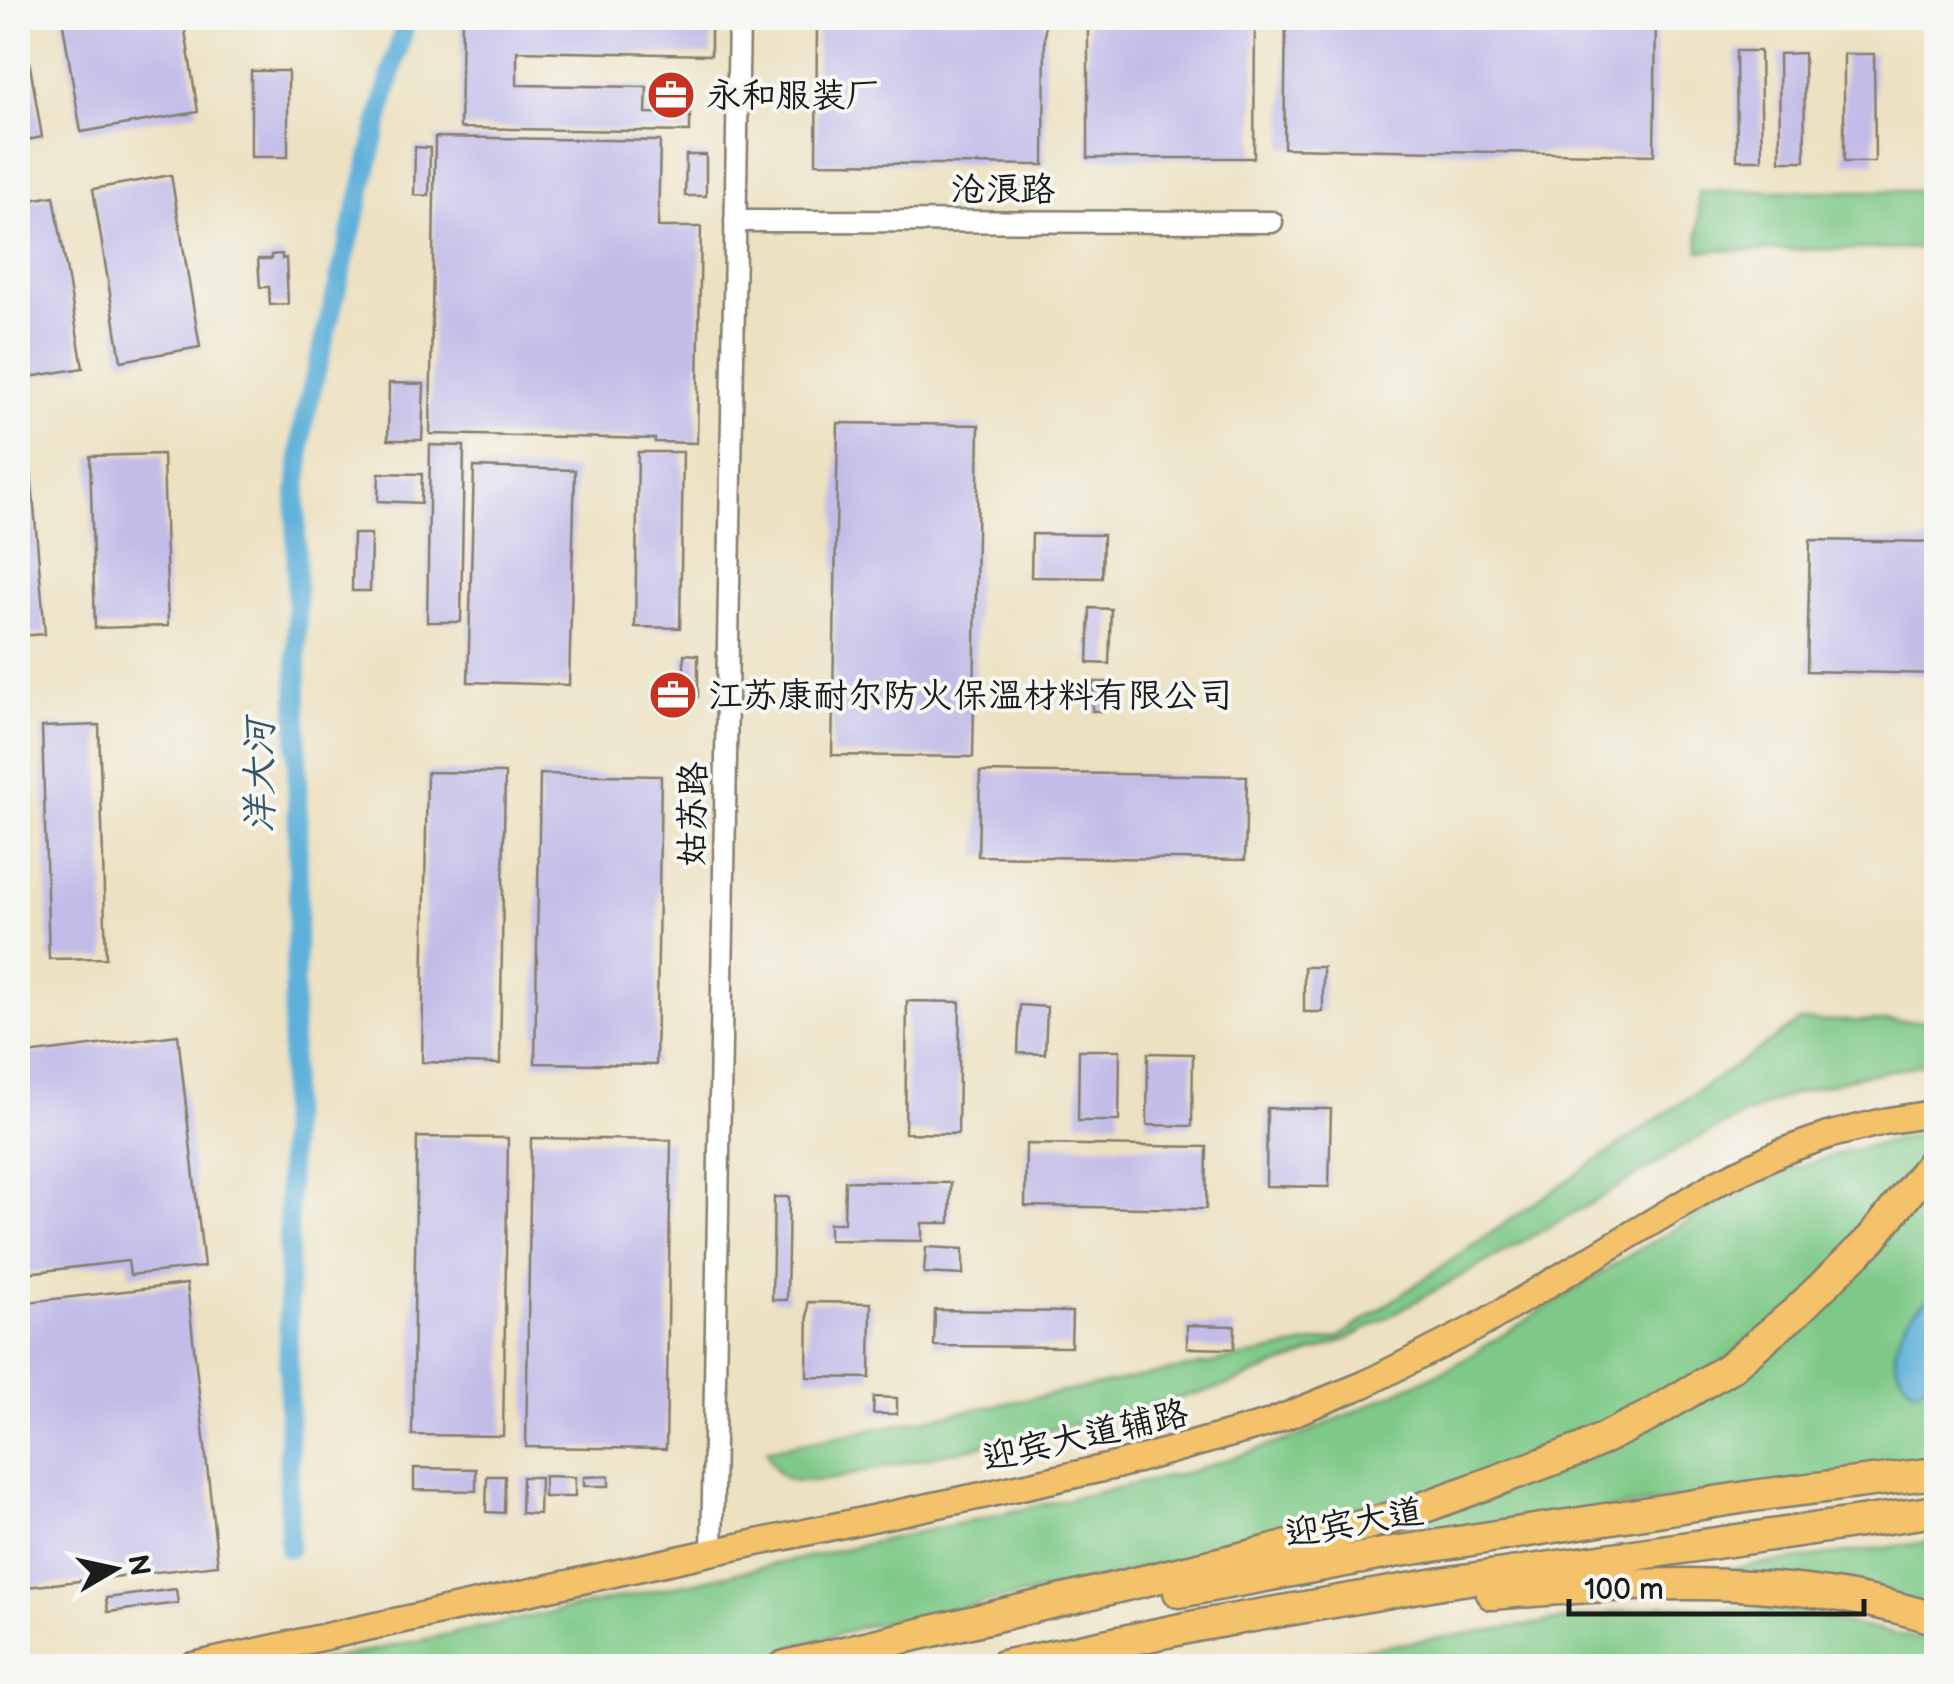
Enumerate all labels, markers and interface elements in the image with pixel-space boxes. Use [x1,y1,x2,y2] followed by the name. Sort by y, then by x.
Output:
[645,69,697,121] office icon: 永和服装厂
[706,75,881,118] place label: 永和服装厂
[950,169,1056,212] street label: 沧浪路
[647,669,699,721] office icon: 江苏康耐尔防火保温材料有限公司
[708,675,1233,718] place label: 江苏康耐尔防火保温材料有限公司
[238,713,283,833] water label: 洋大河
[671,761,716,867] street label: 姑苏路
[978,1392,1192,1481] street label: 迎宾大道辅路
[1282,1490,1427,1557] street label: 迎宾大道
[65,1519,165,1619] north arrow
[120,1552,156,1578] text: N
[1569,1554,1864,1616] scale bar
[1584,1572,1664,1608] text: 100 m

